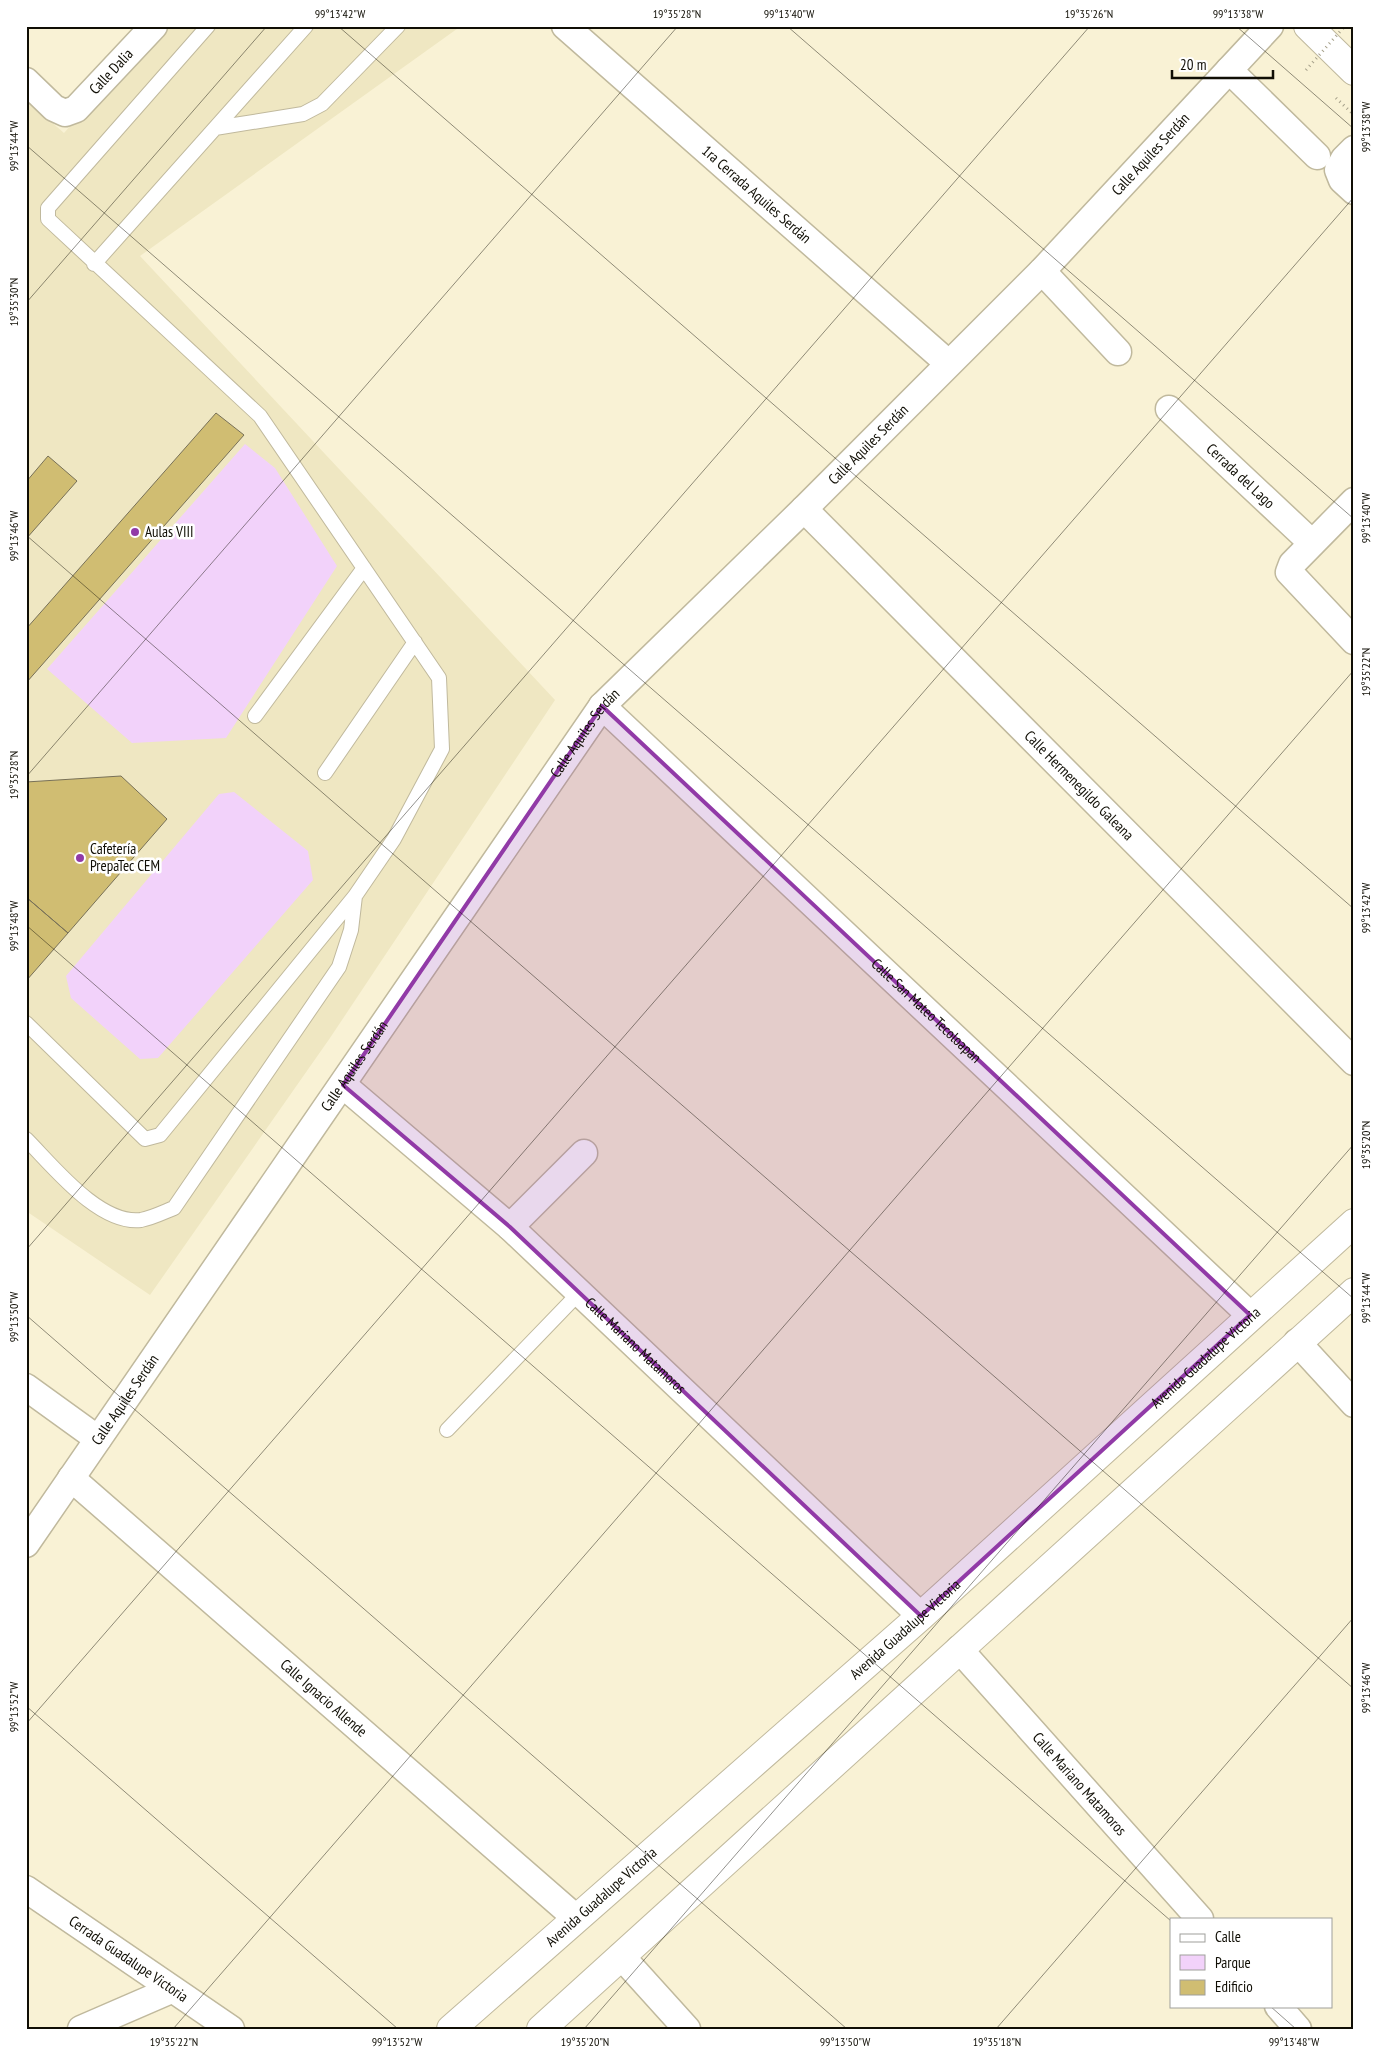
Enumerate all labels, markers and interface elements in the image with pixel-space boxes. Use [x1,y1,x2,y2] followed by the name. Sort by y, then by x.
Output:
[315,6,365,21] text: 99°13'42"W
[653,6,701,21] text: 19°35'28"N
[764,6,814,21] text: 99°13'40"W
[1065,6,1113,21] text: 19°35'26"N
[1213,6,1263,21] text: 99°13'38"W
[85,44,137,98] street label: Calle Dalia
[1172,48,1274,80] scale bar
[1180,55,1206,74] text: 20 m
[1358,102,1373,152] text: 99°13'38"W
[1107,109,1193,199] street label: Calle Aquiles Serdán
[6,121,21,171] text: 99°13'44"W
[698,141,815,247] street label: 1ra Cerrada Aquiles Serdán
[6,278,21,326] text: 19°35'30"N
[824,400,912,488] street label: Calle Aquiles Serdán
[1203,439,1279,512] street label: Cerrada del Lago
[1358,493,1373,543] text: 99°13'40"W
[6,511,21,561] text: 99°13'46"W
[145,522,193,541] place label: Aulas VIII
[129,526,141,538] marker: Aulas VIII
[1358,648,1373,696] text: 19°35'22"N
[546,684,623,781] street label: Calle Aquiles Serdán
[1021,726,1138,844] street label: Calle Hermenegildo Galeana
[6,751,21,799] text: 19°35'28"N
[90,839,160,875] place label: Cafetería PrepaTec CEM
[74,852,86,864] marker: Cafetería PrepaTec CEM
[1358,883,1373,933] text: 99°13'42"W
[6,901,21,951] text: 99°13'48"W
[868,954,986,1067] street label: Calle San Mateo Tecoloapan
[316,1017,392,1115] street label: Calle Aquiles Serdán
[1358,1121,1373,1169] text: 19°35'20"N
[1358,1273,1373,1323] text: 99°13'44"W
[6,1292,21,1342] text: 99°13'50"W
[581,1293,690,1398] street label: Calle Mariano Matamoros
[1146,1303,1264,1412] street label: Avenida Guadalupe Victoria
[87,1351,162,1448] street label: Calle Aquiles Serdán
[846,1575,964,1683] street label: Avenida Guadalupe Victoria
[277,1655,371,1741] street label: Calle Ignacio Allende
[1358,1663,1373,1713] text: 99°13'46"W
[6,1682,21,1732] text: 99°13'52"W
[1029,1728,1131,1839] street label: Calle Mariano Matamoros
[541,1843,660,1951] street label: Avenida Guadalupe Victoria
[65,1911,192,2006] street label: Cerrada Guadalupe Victoria
[1170,1918,1332,2008] legend
[1215,1927,1241,1946] text: Calle
[1215,1953,1251,1972] text: Parque
[1215,1977,1253,1996] text: Edificio
[150,2034,198,2049] text: 19°35'22"N
[372,2034,422,2049] text: 99°13'52"W
[561,2034,609,2049] text: 19°35'20"N
[820,2034,870,2049] text: 99°13'50"W
[973,2034,1021,2049] text: 19°35'18"N
[1269,2034,1319,2049] text: 99°13'48"W

